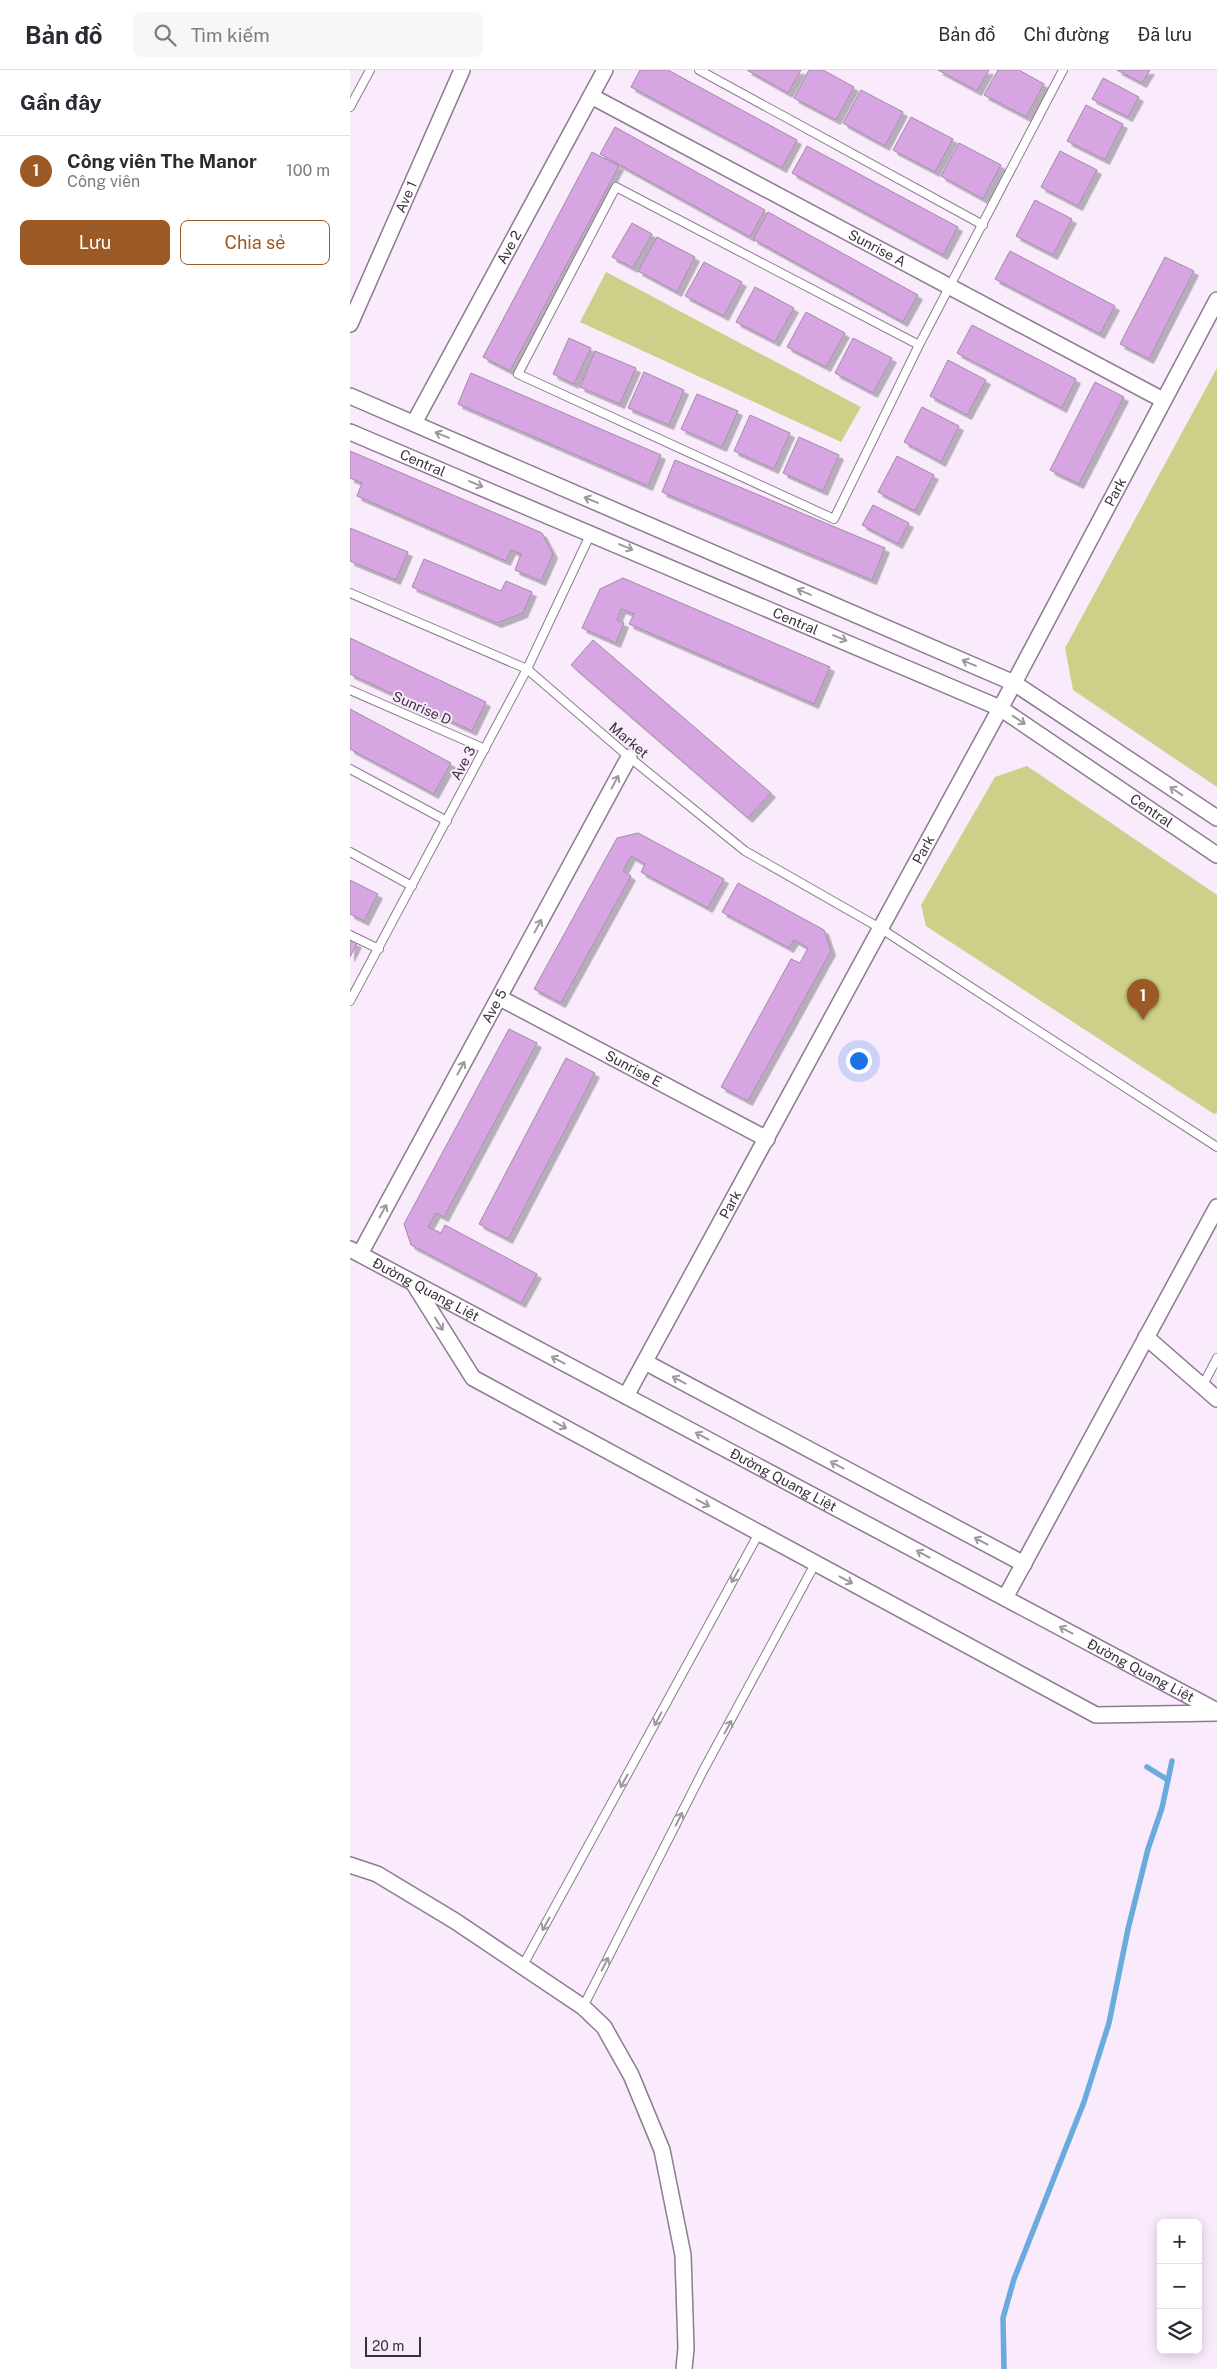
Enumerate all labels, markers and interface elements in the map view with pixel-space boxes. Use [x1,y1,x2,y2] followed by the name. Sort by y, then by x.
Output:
[133,12,483,57] search box
[25,21,103,49] text: Bản đồ
[151,21,179,49] icon: search
[191,24,270,46] text: Tìm kiếm
[938,24,995,45] text: Bản đồ
[1023,24,1110,45] text: Chỉ đường
[1138,24,1192,45] text: Đã lưu
[20,90,102,115] text: Gần đây
[67,150,257,172] text: Công viên The Manor
[33,161,39,180] text: 1
[286,161,330,180] text: 100 m
[67,172,140,191] text: Công viên
[392,178,420,215] street label: Ave 1
[20,220,170,265] button: Lưu
[180,220,330,265] button: Chia sẻ
[846,226,909,270] street label: Sunrise A
[494,228,525,267] street label: Ave 2
[435,430,450,440] one-way arrow
[397,446,448,480] street label: Central
[1101,475,1129,509] street label: Park
[468,480,483,490] one-way arrow
[584,494,599,504] one-way arrow
[618,543,633,553] one-way arrow
[797,586,812,596] one-way arrow
[770,604,821,638] street label: Central
[832,634,847,643] one-way arrow
[962,658,977,668] one-way arrow
[390,688,454,728] street label: Sunrise D
[1012,715,1026,725] one-way arrow
[606,719,652,761] street label: Market
[447,743,479,783] street label: Ave 3
[610,775,620,790] one-way arrow
[1170,786,1184,796] one-way arrow
[1127,790,1176,831] street label: Central
[909,833,938,867] street label: Park
[534,919,544,933] one-way arrow
[1127,979,1159,1020] pin: 1
[479,986,510,1026] street label: Ave 5
[603,1047,665,1090] street label: Sunrise E
[846,1048,872,1074] your location
[456,1061,466,1076] one-way arrow
[716,1187,744,1221] street label: Park
[379,1204,388,1219] one-way arrow
[370,1255,482,1324] street label: Đường Quang Liệt
[434,1317,444,1331] one-way arrow
[551,1355,566,1365] one-way arrow
[671,1375,686,1385] one-way arrow
[552,1421,566,1431] one-way arrow
[695,1431,710,1440] one-way arrow
[727,1445,839,1515] street label: Đường Quang Liệt
[831,1459,845,1469] one-way arrow
[695,1498,710,1508] one-way arrow
[974,1536,989,1545] one-way arrow
[915,1549,930,1559] one-way arrow
[730,1568,739,1583] one-way arrow
[838,1575,853,1585] one-way arrow
[1059,1625,1074,1634] one-way arrow
[1085,1635,1197,1705] street label: Đường Quang Liệt
[653,1711,663,1726] one-way arrow
[723,1720,733,1734] one-way arrow
[619,1773,628,1788] one-way arrow
[675,1812,684,1827] one-way arrow
[541,1916,551,1931] one-way arrow
[601,1957,610,1972] one-way arrow
[1157,2219,1202,2354] map controls
[1157,2219,1202,2264] button: +
[1157,2264,1202,2309] button: −
[1157,2309,1202,2354] button: layers
[365,2334,421,2357] scale bar
[372,2338,404,2354] text: 20 m

